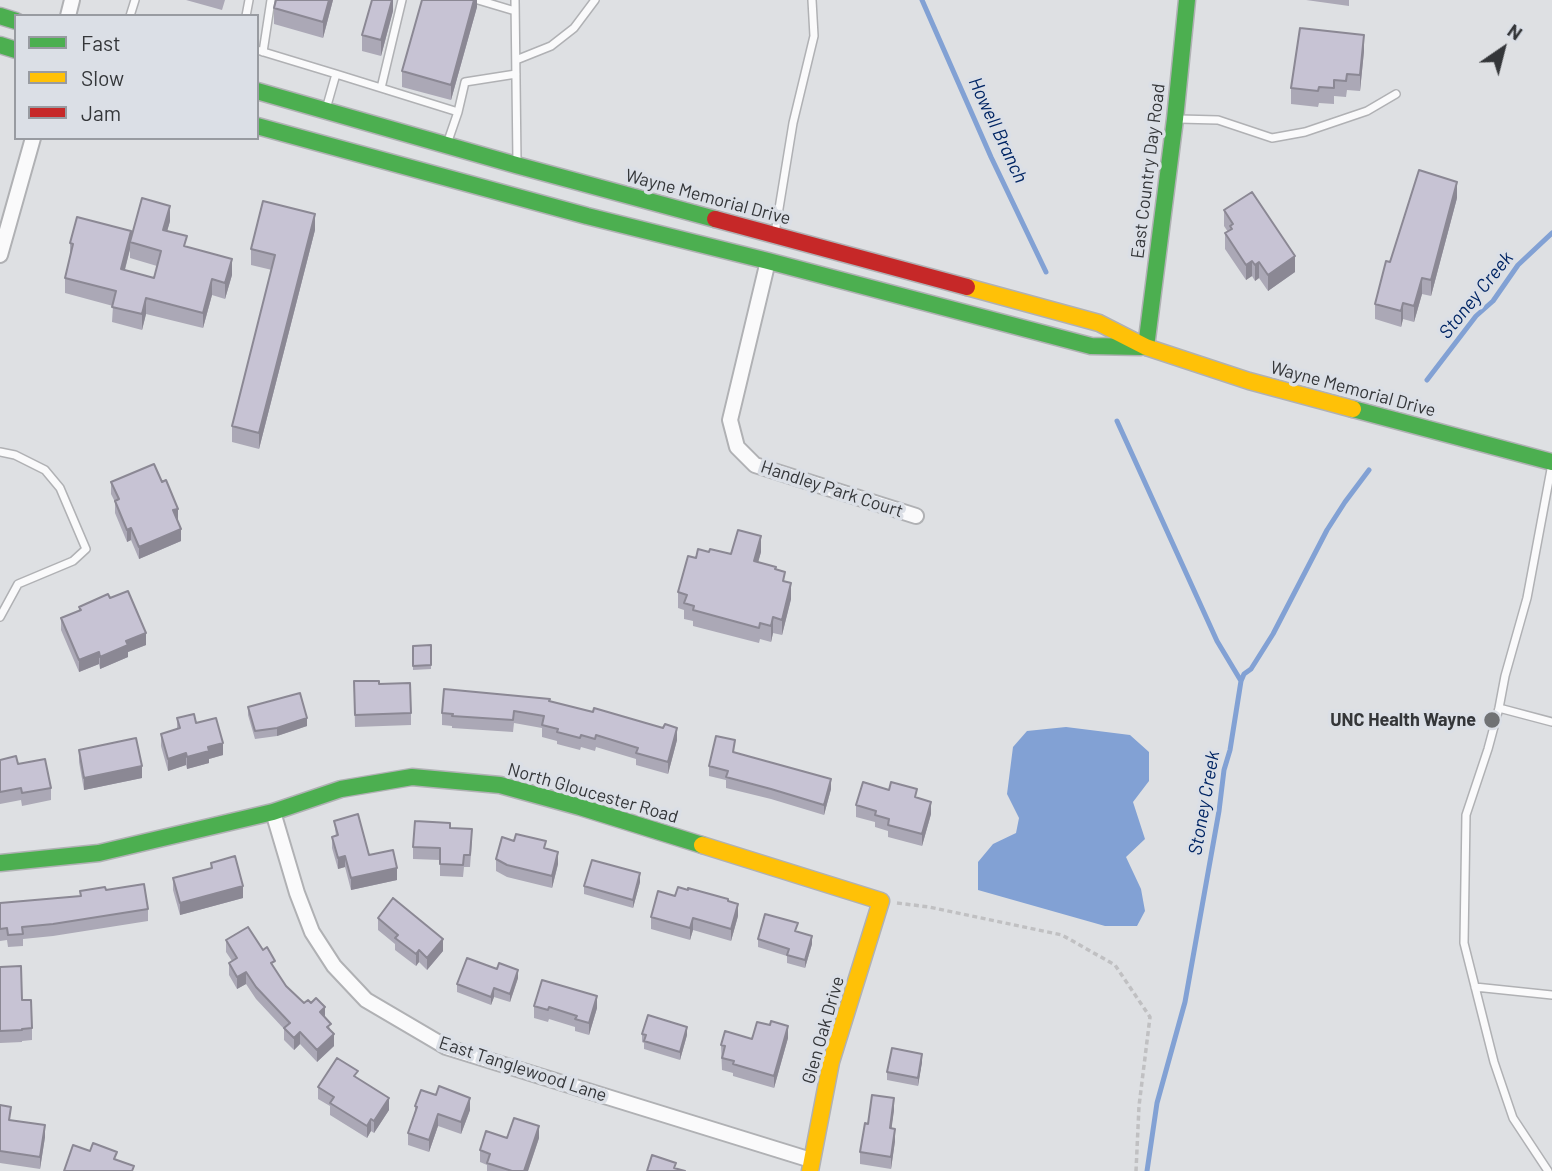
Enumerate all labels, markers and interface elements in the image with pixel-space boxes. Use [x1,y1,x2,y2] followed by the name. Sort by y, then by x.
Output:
[14,14,259,140] legend
[1468,14,1538,84] north arrow
[1504,18,1527,44] text: N
[81,30,121,55] text: Fast
[81,65,124,90] text: Slow
[964,73,1032,187] water label: Howell Branch
[1127,82,1169,260] street label: East Country Day Road
[81,100,121,125] text: Jam
[623,165,793,229] street label: Wayne Memorial Drive
[1434,247,1518,343] water label: Stoney Creek
[1268,357,1438,421] street label: Wayne Memorial Drive
[758,456,906,522] street label: Handley Park Court
[1330,709,1476,731] place label: UNC Health Wayne
[1482,710,1502,730] marker: UNC Health Wayne
[1184,749,1224,857] water label: Stoney Creek
[505,758,681,828] street label: North Gloucester Road
[797,974,849,1086] street label: Glen Oak Drive
[436,1032,610,1106] street label: East Tanglewood Lane

